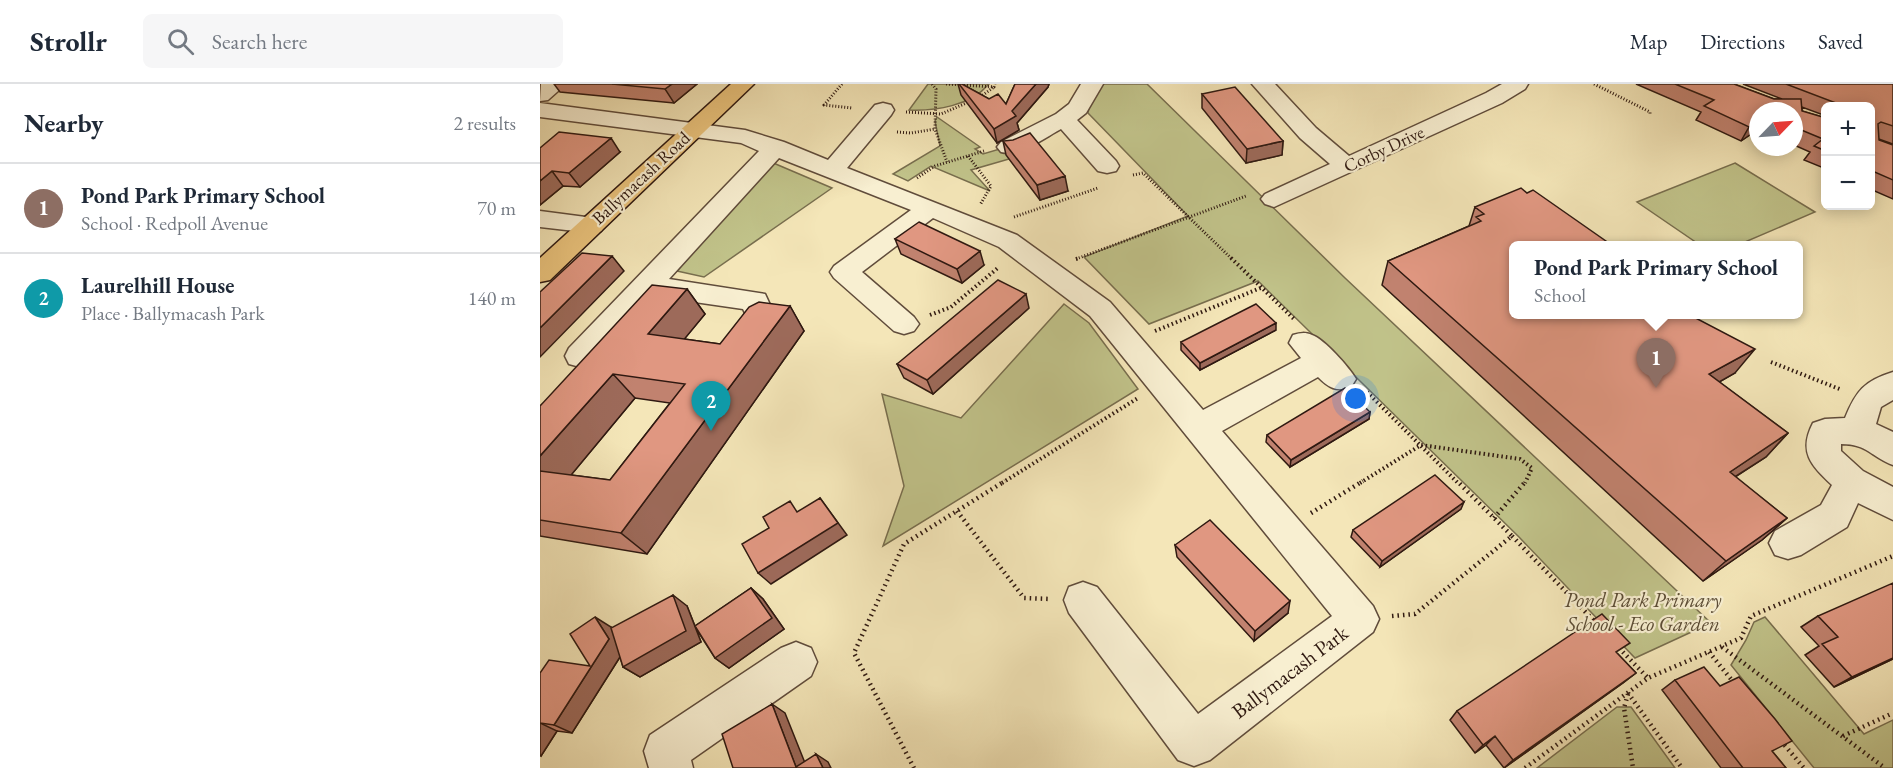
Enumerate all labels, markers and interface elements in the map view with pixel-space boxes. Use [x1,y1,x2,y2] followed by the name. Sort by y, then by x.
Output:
[143,14,563,68] search box
[30,23,107,59] text: Strollr
[164,25,197,58] icon: search
[212,27,307,56] text: Search here
[1630,28,1667,55] text: Map
[1700,28,1785,55] text: Directions
[1818,28,1863,55] text: Saved
[1749,102,1803,156] north arrow
[1821,102,1875,210] map controls
[1821,102,1875,156] button: +
[24,106,104,140] text: Nearby
[453,110,516,136] text: 2 results
[1340,120,1428,177] street label: Corby Drive
[587,126,695,229] street label: Ballymacash Road
[1821,156,1875,210] button: −
[81,181,325,210] text: Pond Park Primary School
[38,195,49,221] text: 1
[477,195,516,221] text: 70 m
[81,210,268,236] text: School · Redpoll Avenue
[1509,241,1803,319] popup
[1534,253,1778,282] text: Pond Park Primary School
[81,271,234,300] text: Laurelhill House
[1534,282,1586,308] text: School
[38,285,49,311] text: 2
[468,285,516,311] text: 140 m
[81,300,265,326] text: Place · Ballymacash Park
[1636,338,1676,388] pin: 1
[692,382,730,431] pin: 2
[1341,384,1370,413] your location
[1564,586,1722,637] park label: Pond Park Primary School - Eco Garden
[1226,618,1354,724] street label: Ballymacash Park

